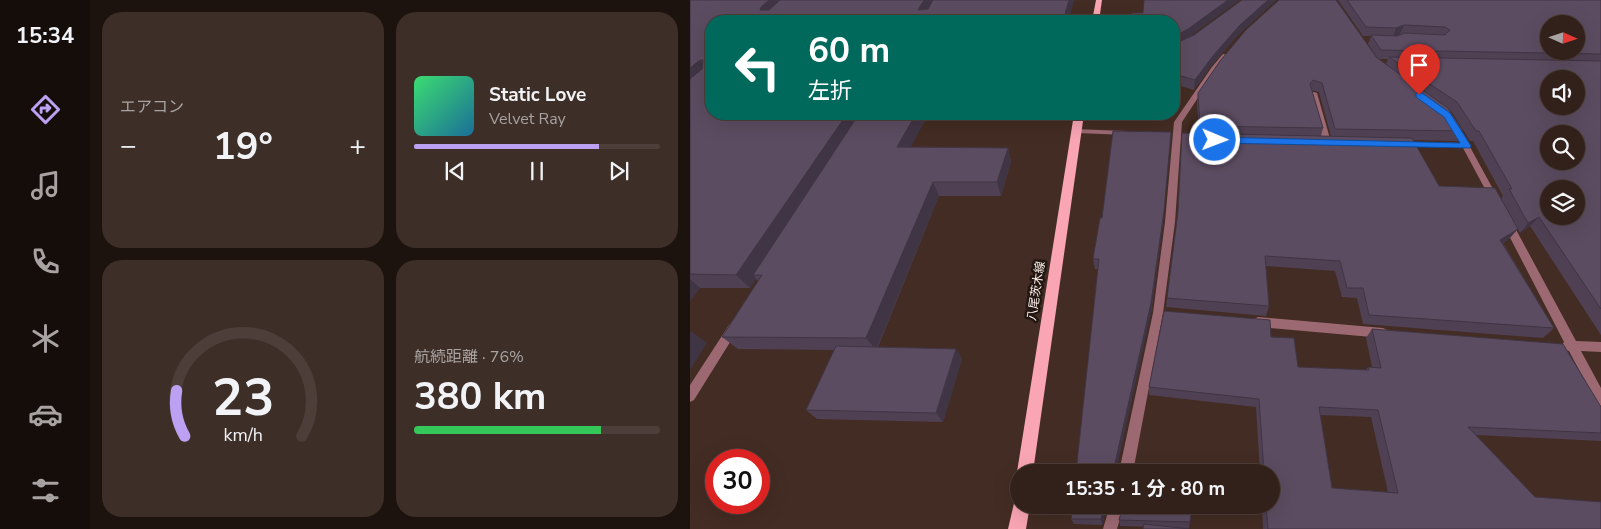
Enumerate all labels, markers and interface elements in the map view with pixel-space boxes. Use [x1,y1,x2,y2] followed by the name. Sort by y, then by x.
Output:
[1540,15,1585,60] north arrow
[1540,15,1585,225] map controls
[16,21,74,51] text: 15:34
[808,27,890,74] text: 60 m
[725,35,790,100] icon: left
[1398,44,1440,95] pin
[1405,51,1433,79] icon: arrive
[1540,70,1585,115] button: sound
[808,76,852,106] text: 左折
[489,82,586,108] text: Static Love
[28,92,63,127] icon: directions
[120,96,184,118] text: エアコン
[489,108,566,130] text: Velvet Ray
[1188,113,1240,165] position arrow
[213,121,273,172] text: 19°
[1540,125,1585,170] button: search
[120,127,137,165] text: −
[349,127,366,165] text: +
[441,157,469,185] icon: previous
[523,157,551,185] icon: pause
[605,157,633,185] icon: next
[28,168,63,203] icon: music
[1540,180,1585,225] button: layers
[28,244,63,279] icon: phone
[1023,260,1049,322] street label: 八尾茨木線
[28,321,63,356] icon: climate
[414,346,524,368] text: 航続距離 · 76%
[212,362,274,433] text: 23
[414,371,546,422] text: 380 km
[28,397,63,432] icon: car
[223,423,263,447] text: km/h
[705,449,770,514] speed limit sign: 30
[28,473,63,508] icon: filters
[1065,476,1225,502] text: 15:35 · 1 分 · 80 m

